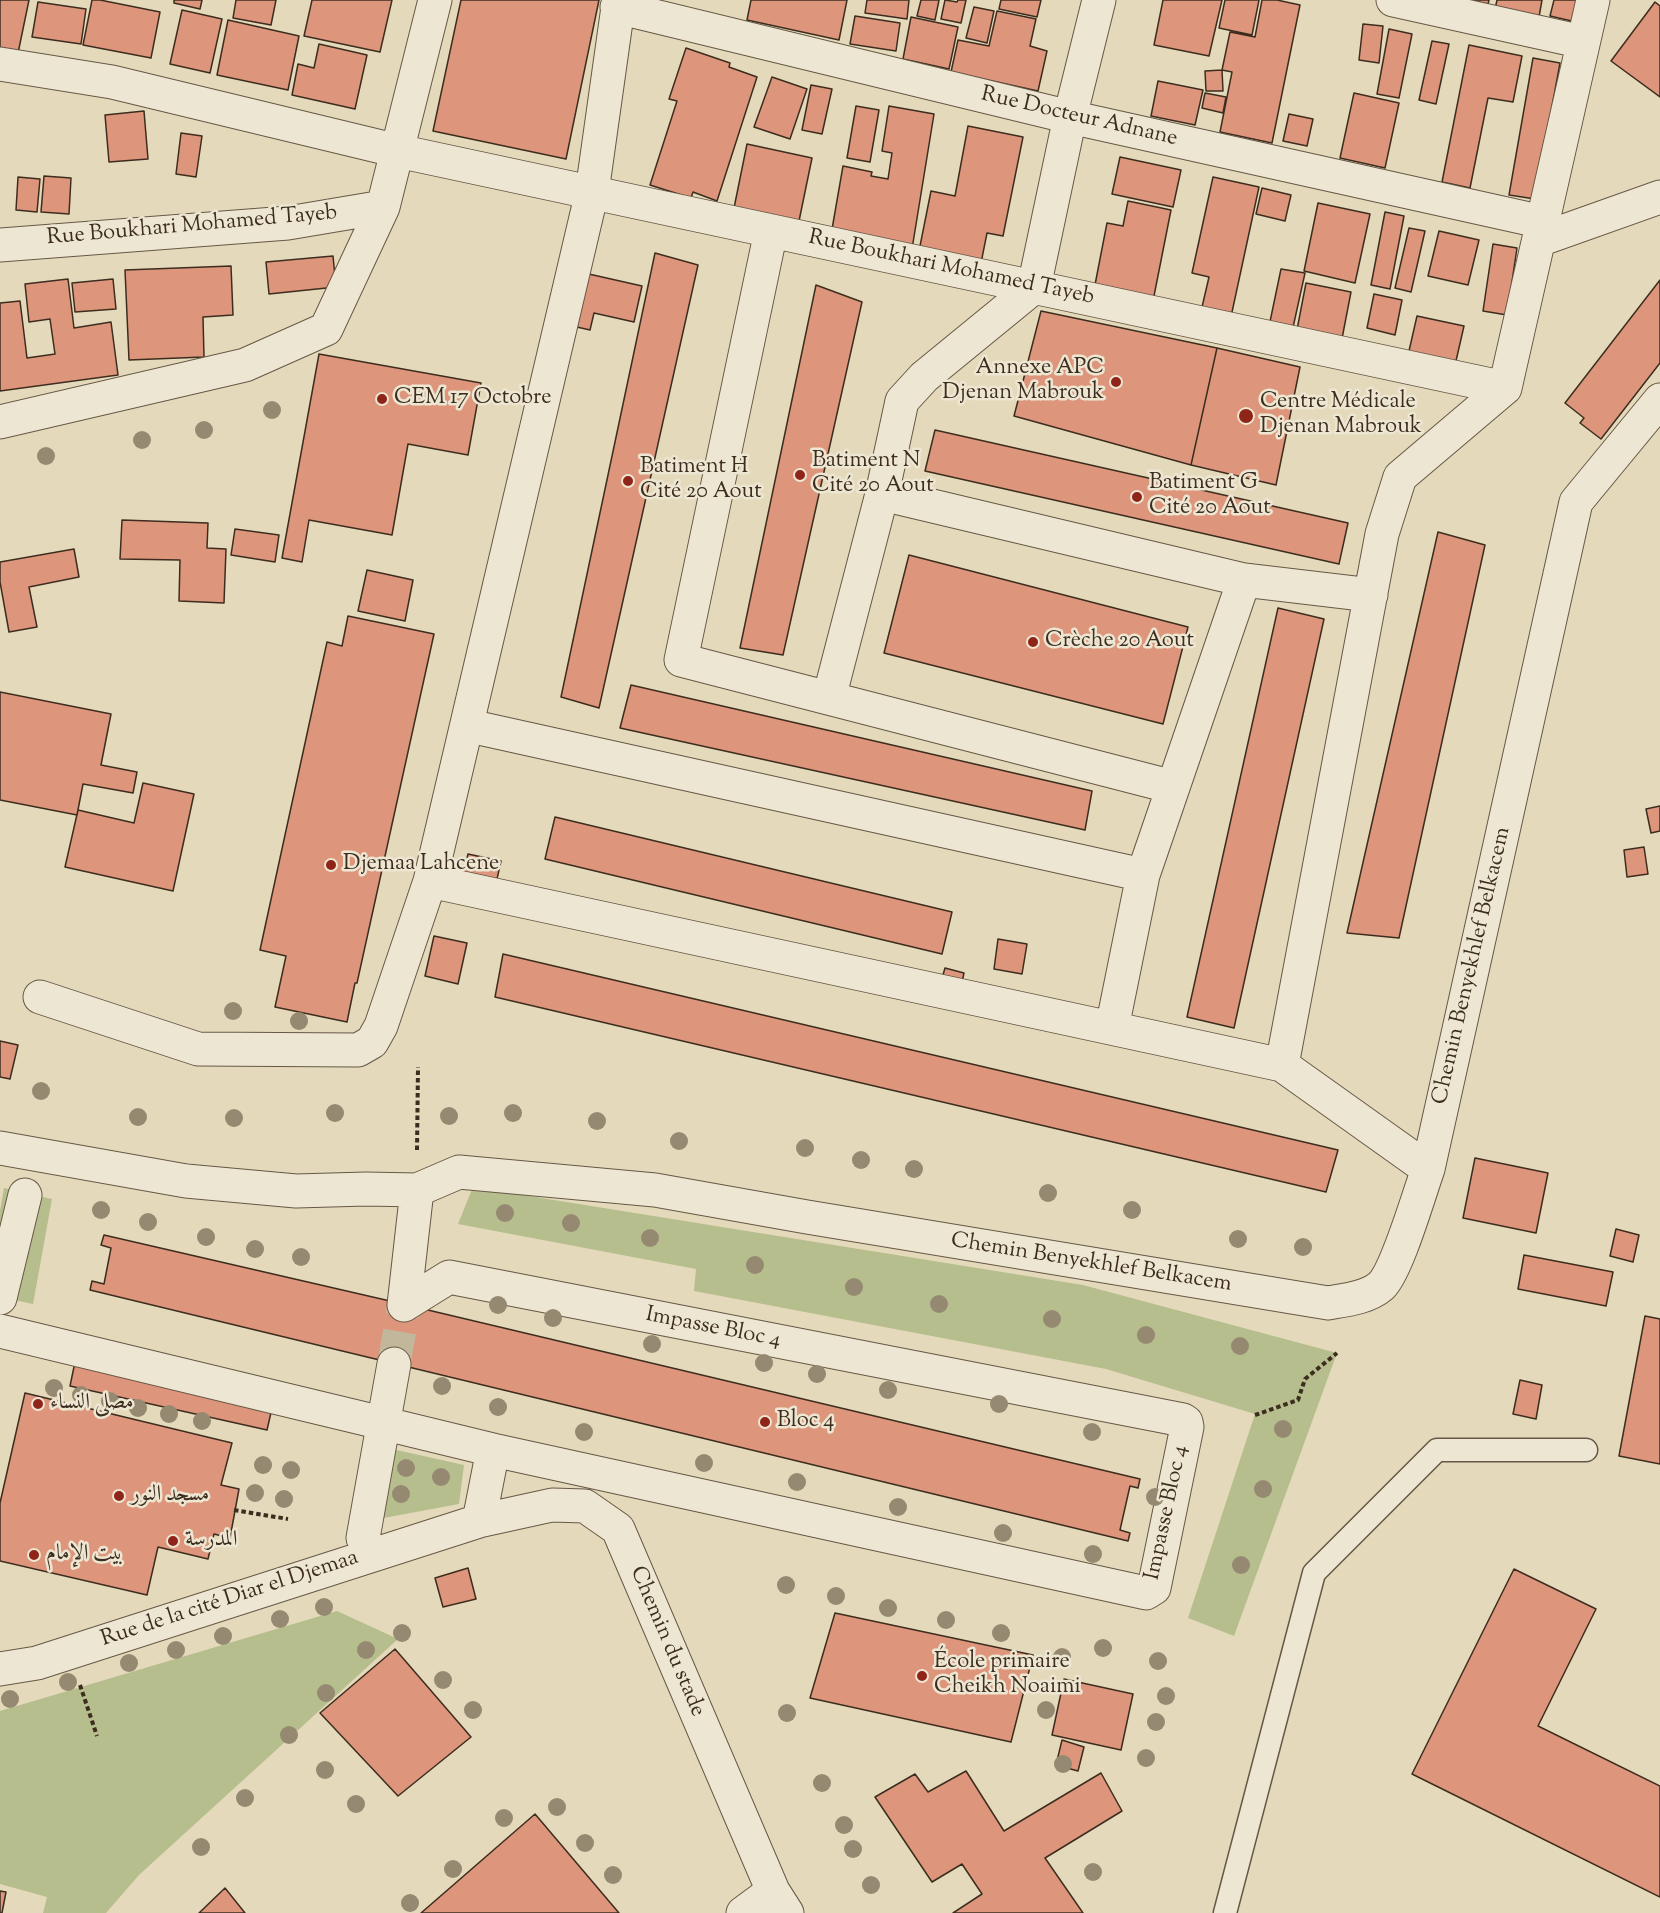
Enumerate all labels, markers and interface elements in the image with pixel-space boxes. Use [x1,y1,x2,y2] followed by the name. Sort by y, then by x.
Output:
[978,83,1180,153] street label: Rue Docteur Adnane
[46,201,338,253] street label: Rue Boukhari Mohamed Tayeb
[806,226,1096,312] street label: Rue Boukhari Mohamed Tayeb
[942,356,1104,408] place label: Annexe APC Djenan Mabrouk
[1109,375,1123,389] marker: Annexe APC Djenan Mabrouk
[394,386,552,412] place label: CEM 17 Octobre
[1260,390,1422,442] place label: Centre Médicale Djenan Mabrouk
[375,392,389,406] marker: CEM 17 Octobre
[1237,407,1255,425] marker: Centre Médicale Djenan Mabrouk
[812,449,934,500] place label: Batiment N Cité 20 Aout
[640,455,762,506] place label: Batiment H Cité 20 Aout
[793,468,807,482] marker: Batiment N Cité 20 Aout
[1149,471,1271,522] place label: Batiment G Cité 20 Aout
[621,474,635,488] marker: Batiment H Cité 20 Aout
[1130,490,1144,504] marker: Batiment G Cité 20 Aout
[1045,629,1194,655] place label: Crèche 20 Aout
[1026,635,1040,649] marker: Crèche 20 Aout
[1428,825,1518,1107] street label: Chemin Benyekhlef Belkacem
[343,852,499,878] place label: Djemaa Lahcene
[324,858,338,872] marker: Djemaa Lahcene
[949,1229,1233,1299] street label: Chemin Benyekhlef Belkacem
[643,1303,783,1355] street label: Impasse Bloc 4
[50,1391,134,1417] place label: مصلى النساء
[31,1397,45,1411] marker: مصلى النساء
[777,1409,834,1435] place label: Bloc 4
[758,1415,772,1429] marker: Bloc 4
[1141,1443,1195,1583] street label: Impasse Bloc 4
[131,1483,209,1509] place label: مسجد النور
[112,1489,126,1503] marker: مسجد النور
[185,1528,238,1554] place label: المدرسة
[166,1534,180,1548] marker: المدرسة
[46,1542,123,1568] place label: بيت الإمام
[98,1546,362,1654] street label: Rue de la cité Diar el Djemaa
[27,1548,41,1562] marker: بيت الإمام
[622,1563,710,1721] street label: Chemin du stade
[934,1650,1081,1702] place label: École primaire Cheikh Noaimi
[915,1669,929,1683] marker: École primaire Cheikh Noaimi

